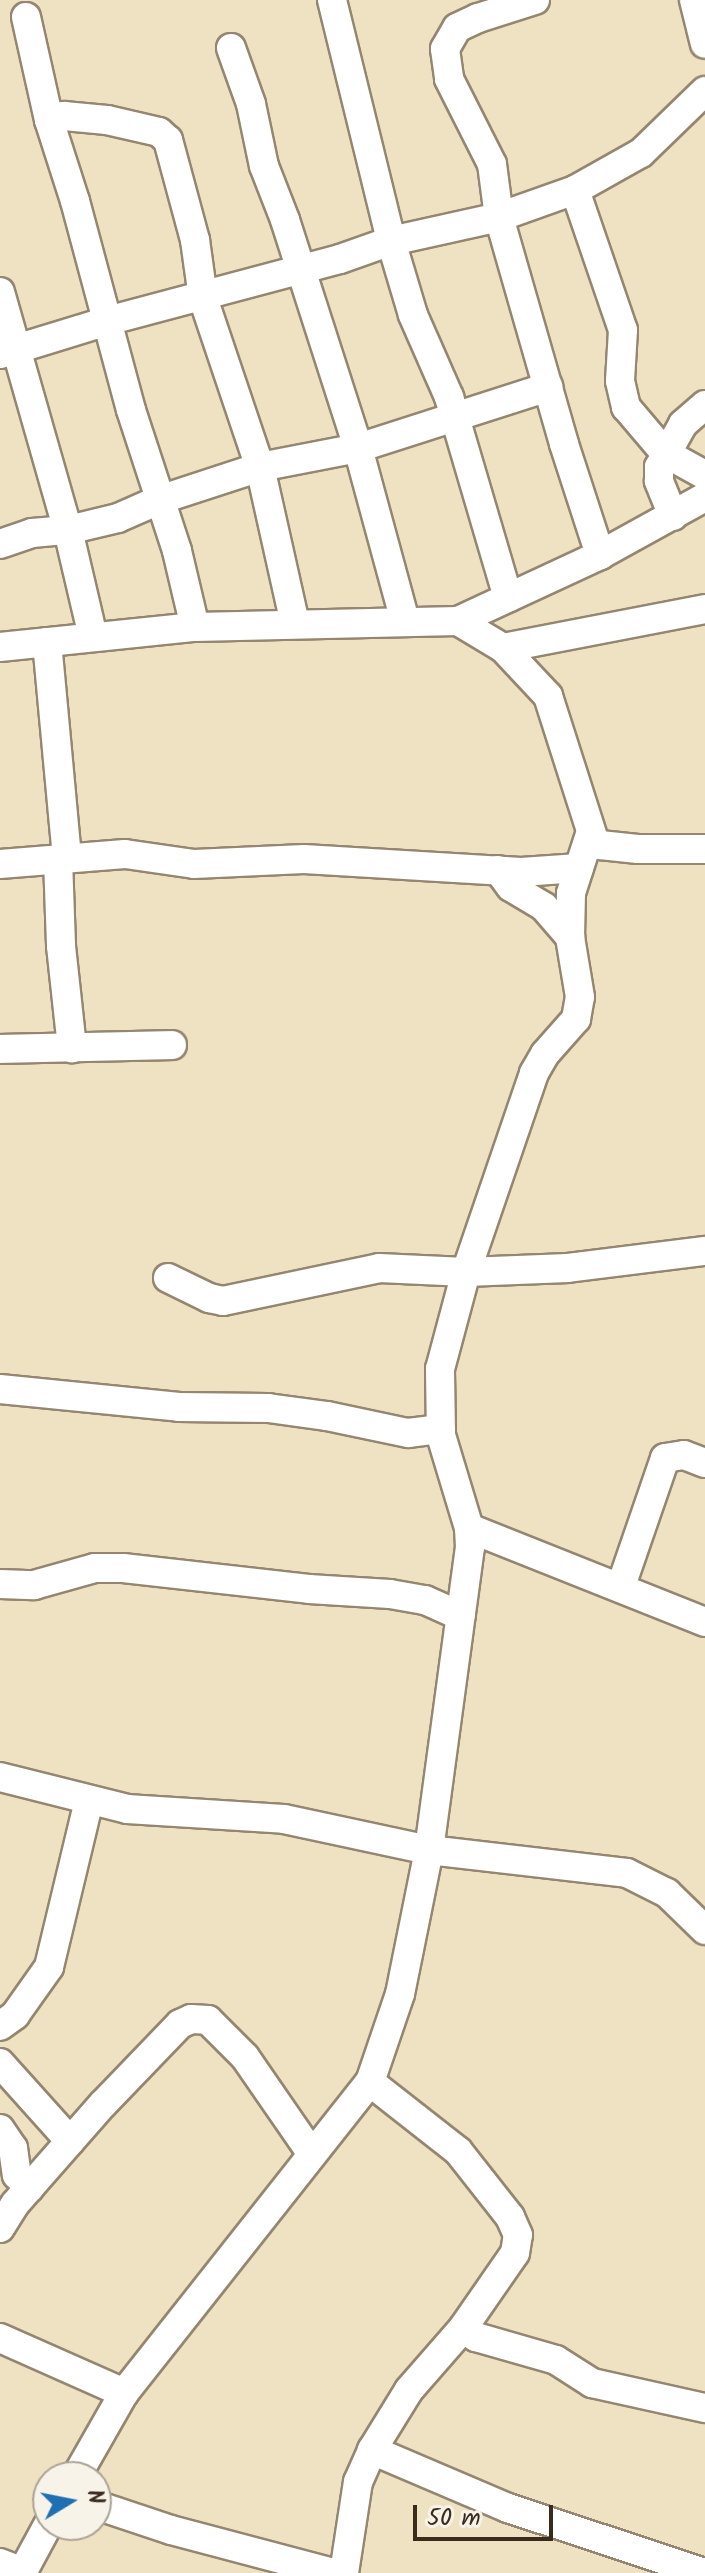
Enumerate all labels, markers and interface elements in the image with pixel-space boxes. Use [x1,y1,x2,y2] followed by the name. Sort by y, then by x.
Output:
[32,2461,112,2541] north arrow
[76,2487,113,2507] text: N
[417,2489,557,2539] scale bar
[427,2499,481,2538] text: 50 m

